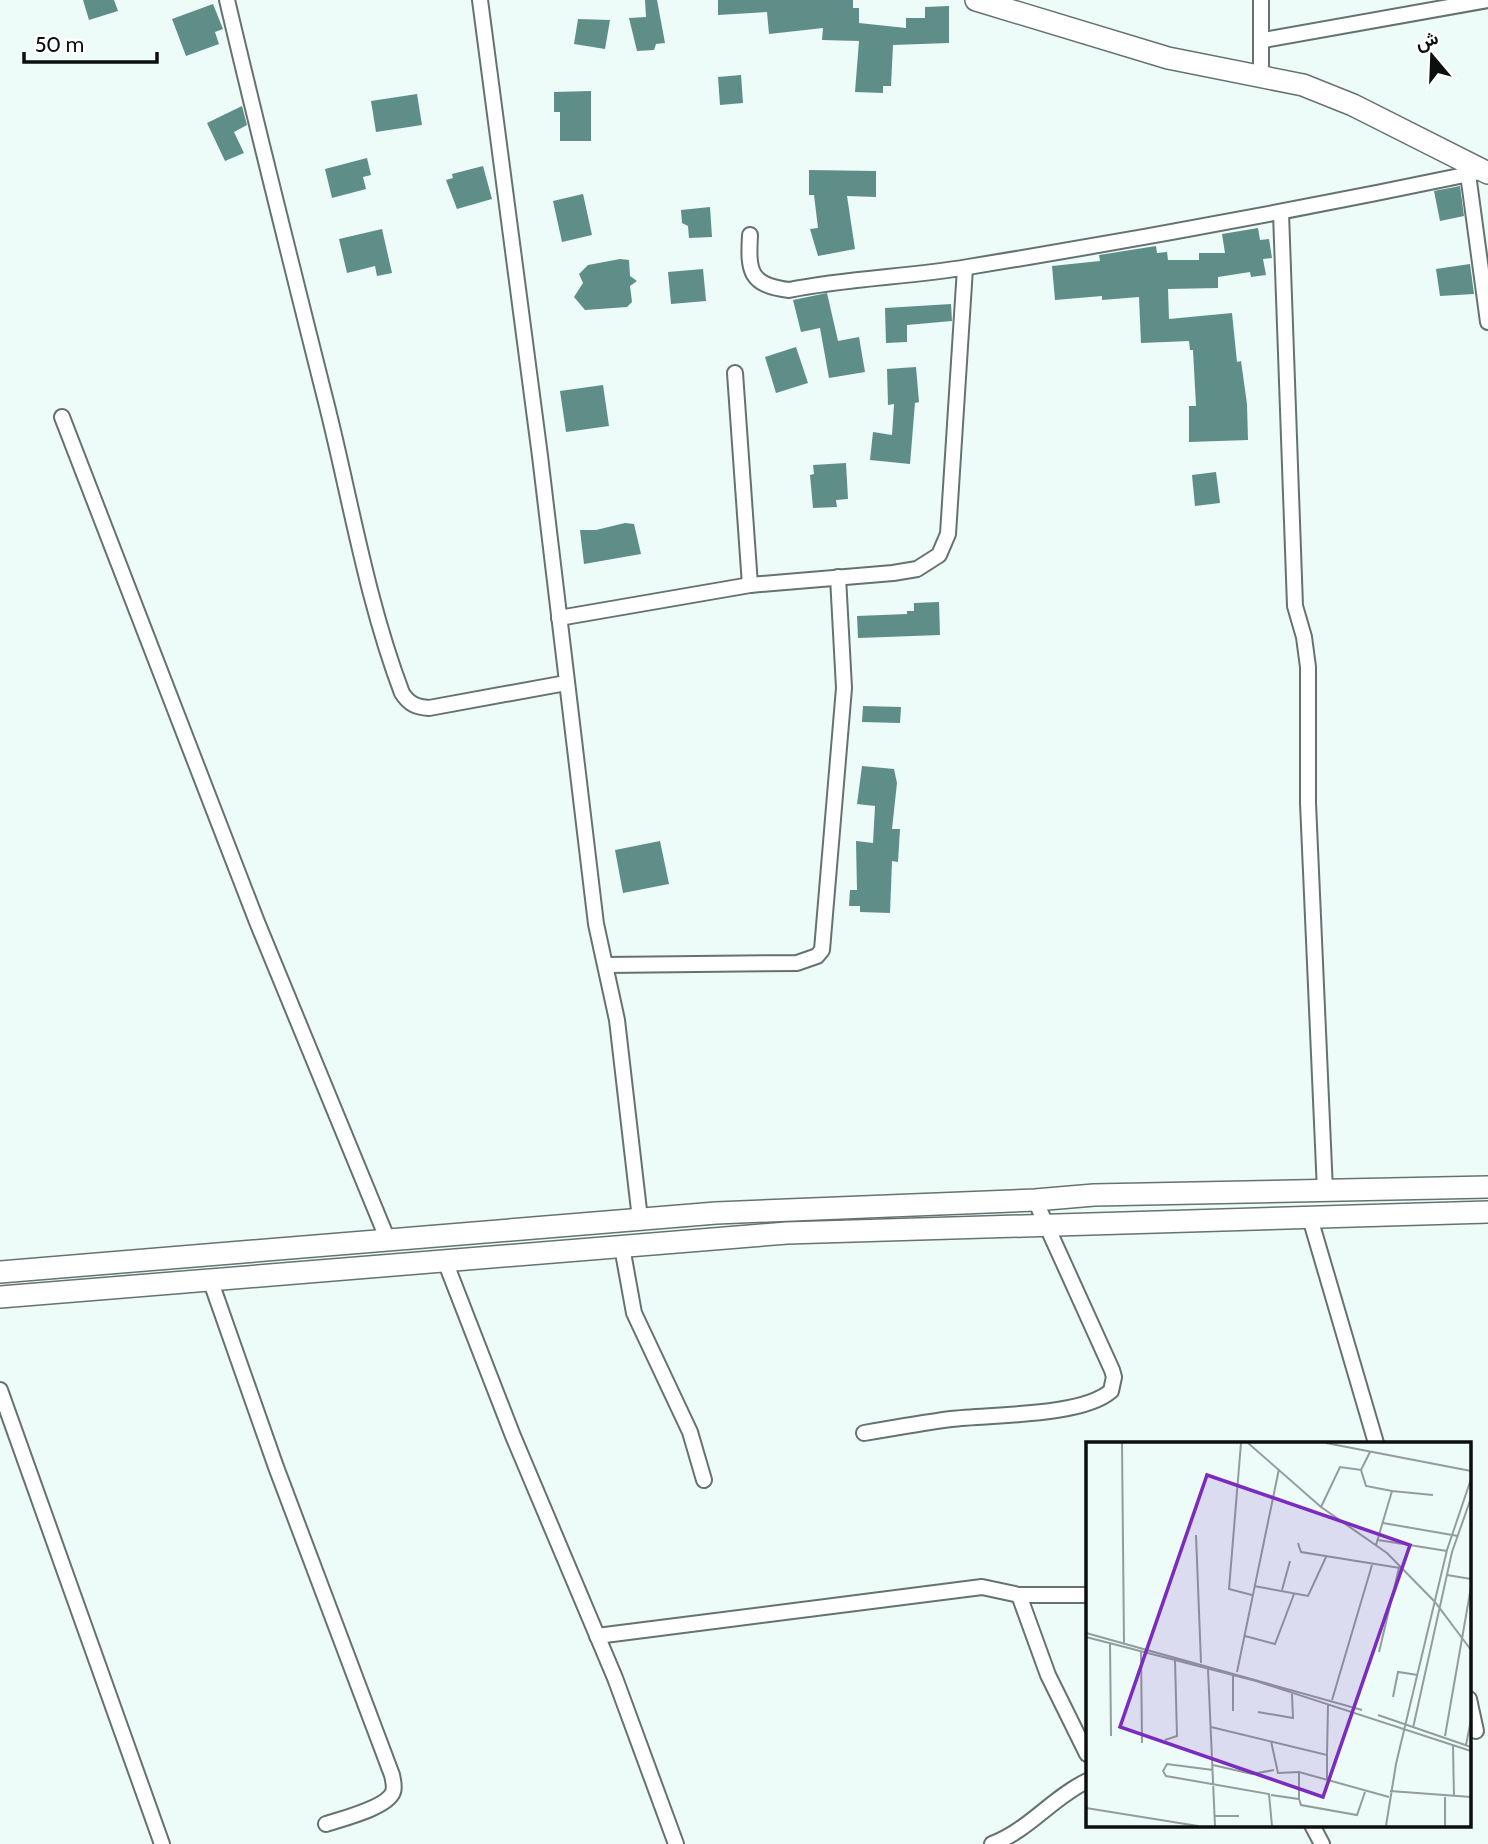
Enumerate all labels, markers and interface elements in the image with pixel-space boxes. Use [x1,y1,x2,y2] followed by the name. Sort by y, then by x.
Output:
[24,21,158,65] scale bar
[1397,21,1467,91] north arrow
[1412,26,1441,55] text: ش
[35,32,84,57] text: 50 m
[1086,1442,1470,1826] inset map

